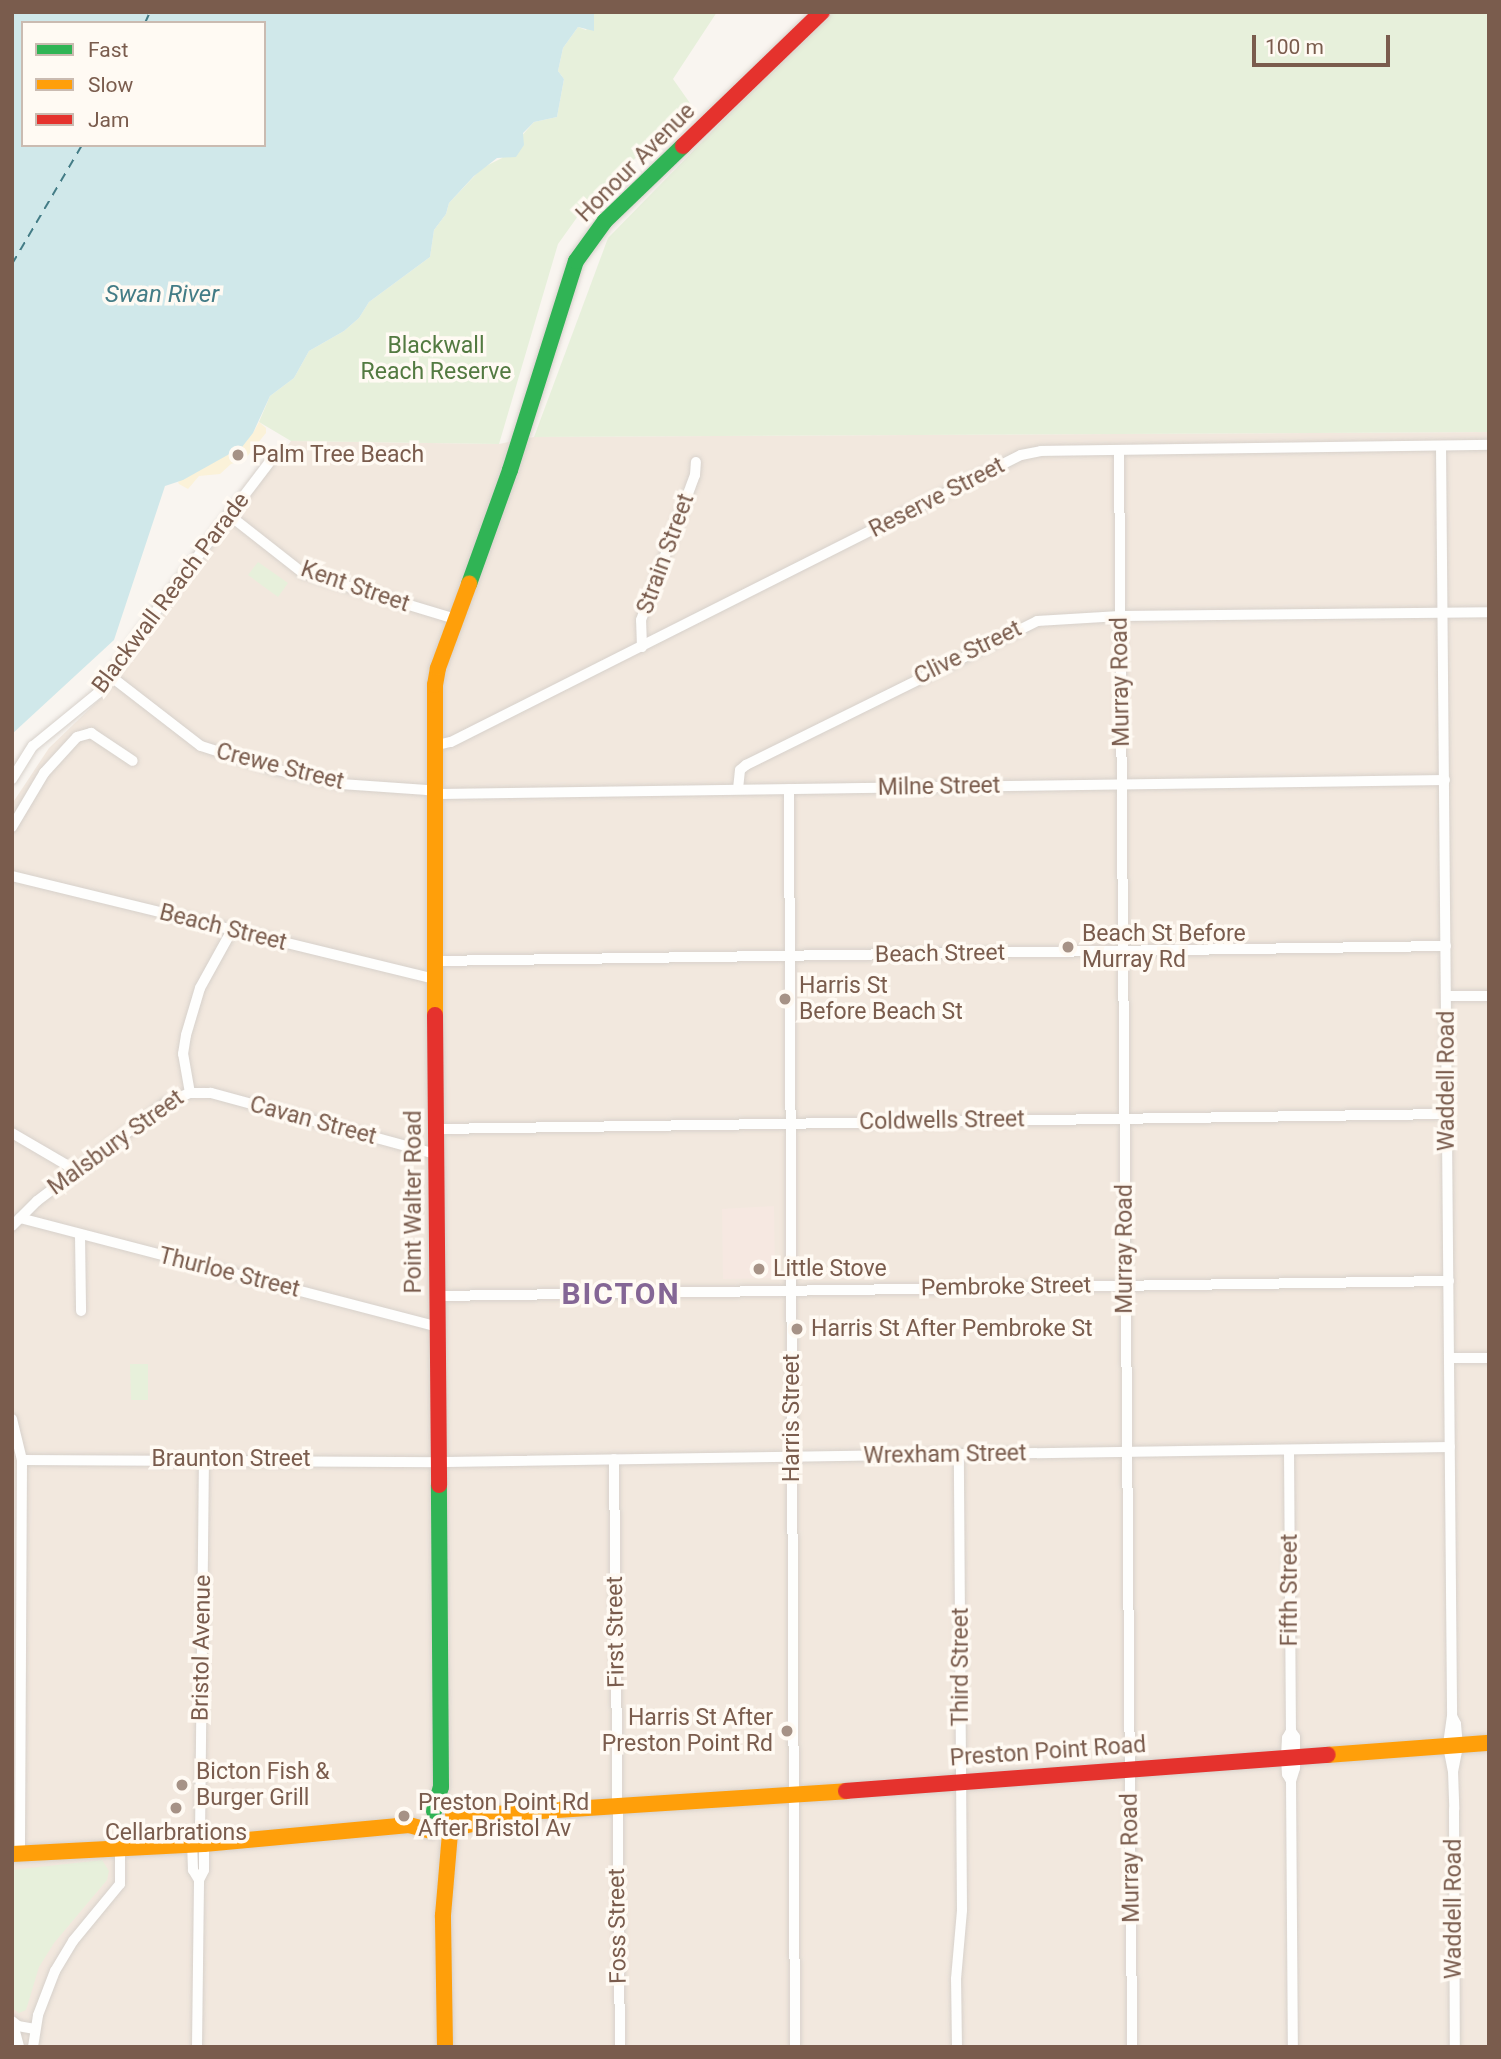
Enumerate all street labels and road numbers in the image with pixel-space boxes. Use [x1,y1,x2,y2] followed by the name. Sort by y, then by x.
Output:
[571,98,701,228] street label: Honour Avenue
[865,452,1009,544] street label: Reserve Street
[87,487,255,699] street label: Blackwall Reach Parade
[632,490,700,618] street label: Strain Street
[297,556,413,618] street label: Kent Street
[910,615,1026,691] street label: Clive Street
[1106,617,1136,747] street label: Murray Road
[213,738,347,796] street label: Crewe Street
[877,772,1001,802] street label: Milne Street
[157,899,289,957] street label: Beach Street
[875,939,1005,969] street label: Beach Street
[1433,1011,1461,1151] street label: Waddell Road
[43,1085,189,1201] street label: Malsbury Street
[247,1091,379,1151] street label: Cavan Street
[859,1106,1025,1136] street label: Coldwells Street
[400,1110,428,1294] street label: Point Walter Road
[1111,1184,1139,1314] street label: Murray Road
[156,1242,302,1304] street label: Thurloe Street
[921,1272,1091,1302] street label: Pembroke Street
[778,1354,806,1482] street label: Harris Street
[863,1440,1027,1470] street label: Wrexham Street
[151,1445,311,1473] street label: Braunton Street
[1276,1534,1304,1646] street label: Fifth Street
[187,1575,217,1721] street label: Bristol Avenue
[601,1576,631,1688] street label: First Street
[947,1608,975,1726] street label: Third Street
[949,1731,1147,1773] street label: Preston Point Road
[1116,1793,1146,1923] street label: Murray Road
[1440,1839,1468,1979] street label: Waddell Road
[603,1868,633,1984] street label: Foss Street

